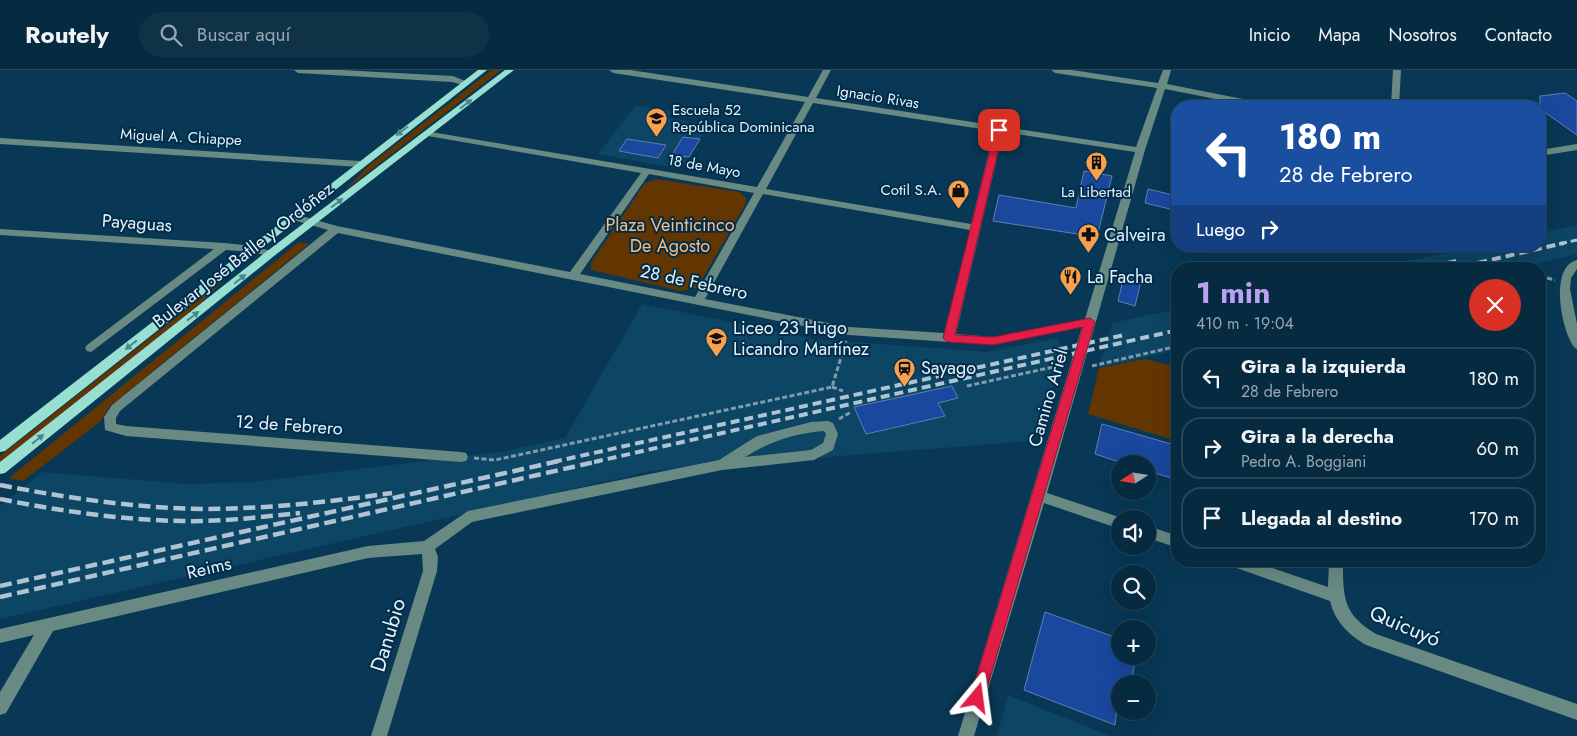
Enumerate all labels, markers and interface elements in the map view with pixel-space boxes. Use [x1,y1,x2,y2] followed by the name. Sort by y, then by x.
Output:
[139,12,489,57] search box
[25,17,109,52] text: Routely
[157,21,185,49] icon: search
[197,21,290,48] text: Buscar aquí
[1249,22,1290,48] text: Inicio
[1318,22,1360,48] text: Mapa
[1388,22,1457,48] text: Nosotros
[1485,22,1552,48] text: Contacto
[835,80,921,114] street label: Ignacio Rivas
[459,99,473,109] one-way arrow
[672,99,815,138] place label: Escuela 52 República Dominicana
[644,107,668,138] school or university icon: Escuela 52 República Dominicana
[978,109,1020,151] pin
[1279,112,1381,162] text: 180 m
[985,116,1013,144] icon: arrive
[1196,120,1261,185] icon: left
[120,123,243,151] street label: Miguel A. Chiappe
[396,126,409,137] one-way arrow
[666,149,742,183] street label: 18 de Mayo
[1084,151,1108,182] building icon: La Libertad
[1279,158,1413,190] text: 28 de Febrero
[147,176,340,334] street label: Bulevar José Batlle y Ordóñez
[946,178,970,209] shop icon: Cotil S.A.
[881,179,942,201] place label: Cotil S.A.
[1061,181,1131,203] place label: La Libertad
[330,198,344,208] one-way arrow
[101,208,173,238] street label: Payaguas
[605,212,735,259] park label: Plaza Veinticinco De Agosto
[1255,215,1283,243] icon: right
[1196,216,1245,243] text: Luego
[1104,222,1166,248] place label: Calveira
[1076,223,1100,254] pharmacy icon: Calveira
[638,258,750,306] street label: 28 de Febrero
[1087,264,1153,290] place label: La Facha
[1059,265,1083,296] restaurant icon: La Facha
[1196,271,1270,314] text: 1 min
[233,273,246,284] one-way arrow
[1469,279,1521,331] button: close
[186,311,199,322] one-way arrow
[1196,312,1294,335] text: 410 m · 19:04
[733,315,870,362] place label: Liceo 23 Hugo Licandro Martínez
[705,326,729,357] school or university icon: Liceo 23 Hugo Licandro Martínez
[125,339,138,350] one-way arrow
[1022,346,1074,450] street label: Camino Ariel
[1241,353,1406,380] text: Gira a la izquierda
[921,355,976,381] place label: Sayago
[893,356,917,387] station icon: Sayago
[1198,364,1226,392] icon: left
[1468,365,1519,392] text: 180 m
[1241,380,1338,403] text: 28 de Febrero
[234,408,344,442] street label: 12 de Febrero
[1241,423,1394,450] text: Gira a la derecha
[31,433,44,444] one-way arrow
[1198,434,1226,462] icon: right
[1476,435,1519,462] text: 60 m
[1241,450,1366,473] text: Pedro A. Boggiani
[1111,455,1156,500] north arrow
[1111,455,1156,720] map controls
[1198,504,1226,532] icon: arrive
[1241,505,1402,532] text: Llegada al destino
[1469,505,1519,532] text: 170 m
[1111,510,1156,555] button: sound
[184,550,234,586] street label: Reims
[1111,565,1156,610] button: search
[363,595,413,675] street label: Danubio
[1365,598,1445,654] street label: Quicuyó
[1111,620,1156,665] button: +
[950,671,1002,723] position arrow
[1111,675,1156,720] button: −

